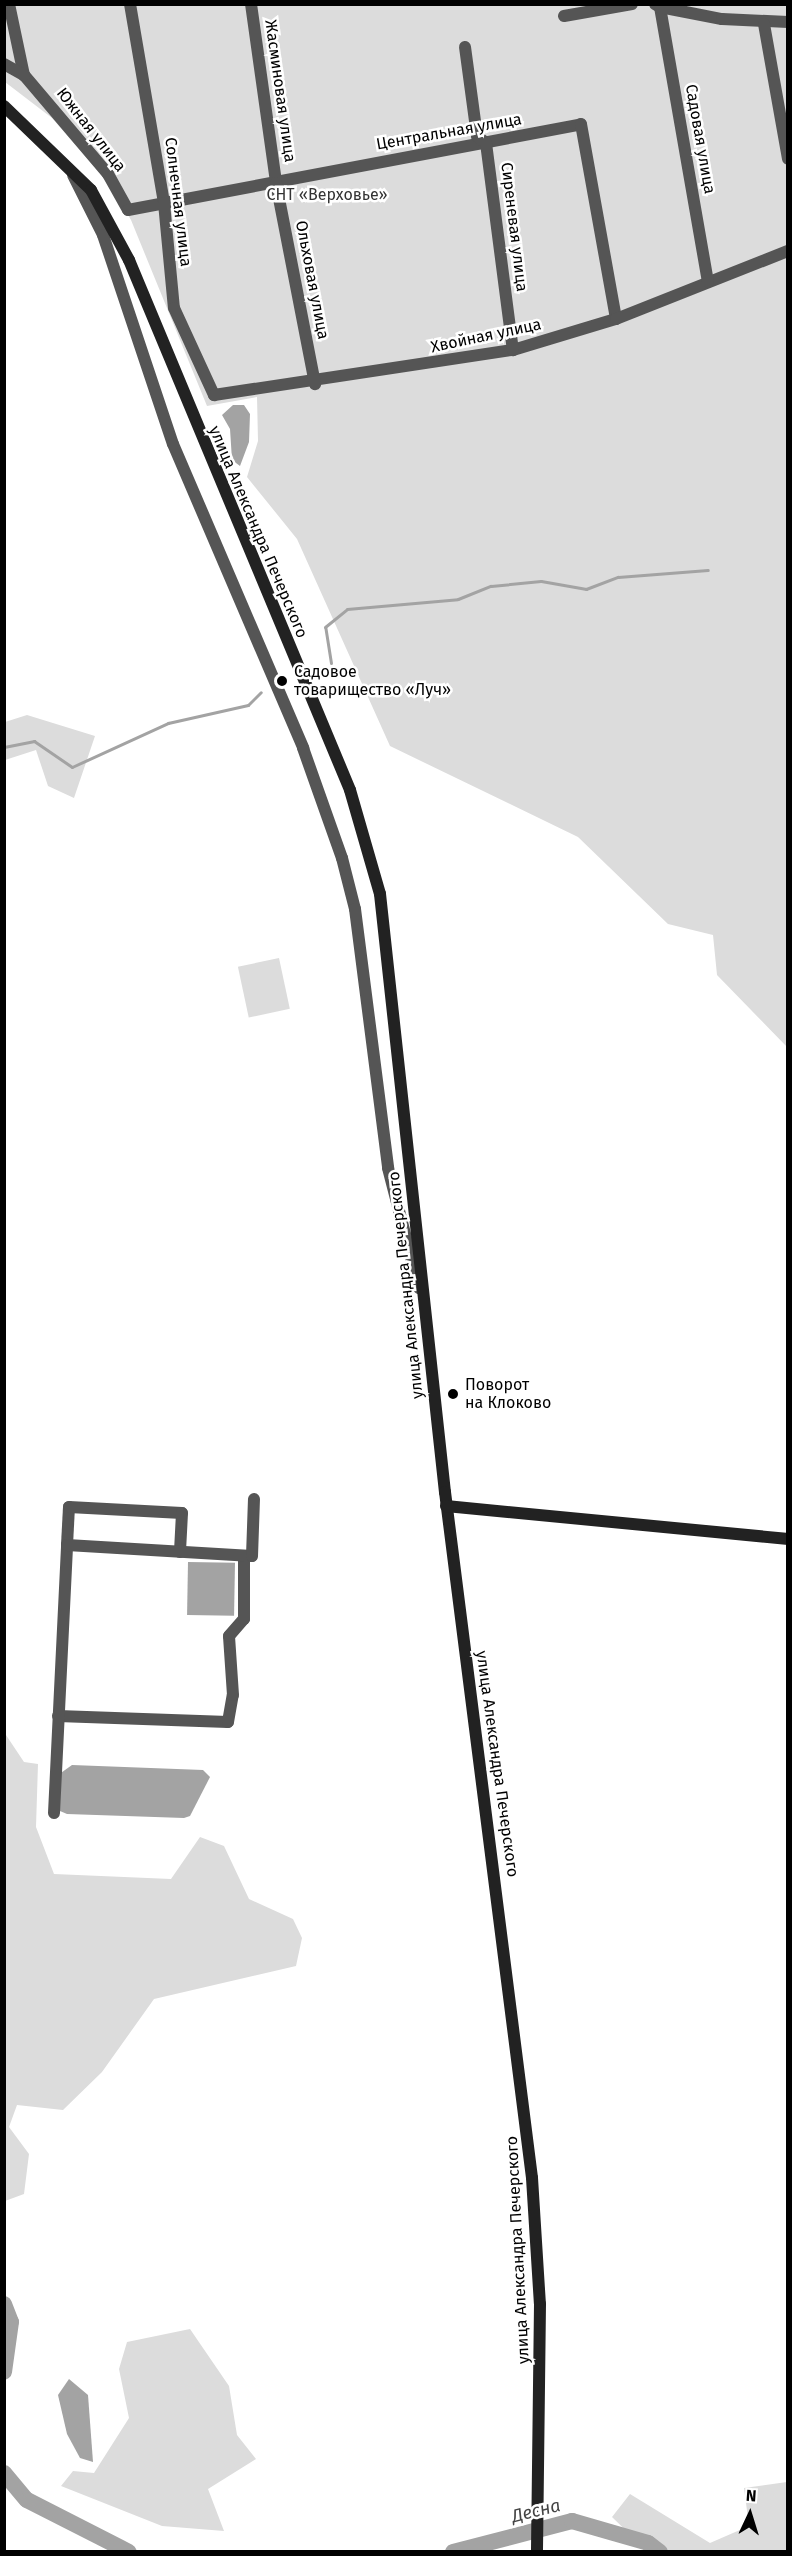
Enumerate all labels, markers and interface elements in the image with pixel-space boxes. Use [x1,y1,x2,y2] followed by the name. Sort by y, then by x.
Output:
[260,18,300,164] street label: Жасминовая улица
[681,83,719,195] street label: Садовая улица
[52,84,130,176] street label: Южная улица
[375,110,523,154] street label: Центральная улица
[161,136,195,268] street label: Солнечная улица
[497,161,531,293] street label: Сиреневая улица
[266,185,388,205] park label: СНТ «Верховье»
[291,219,333,341] street label: Ольховая улица
[429,315,543,357] street label: Хвойная улица
[205,423,311,641] street label: улица Александра Печерского
[294,662,451,700] place label: Садовое товарищество «Луч»
[275,674,289,688] marker: Садовое товарищество «Луч»
[385,1170,427,1400] street label: улица Александра Печерского
[465,1375,551,1413] place label: Поворот на Клоково
[446,1387,460,1401] marker: Поворот на Клоково
[472,1650,522,1878] street label: улица Александра Печерского
[502,2135,534,2365] street label: улица Александра Печерского
[720,2484,780,2544] north arrow
[745,2486,757,2505] text: N
[509,2495,563,2527] water label: Десна

